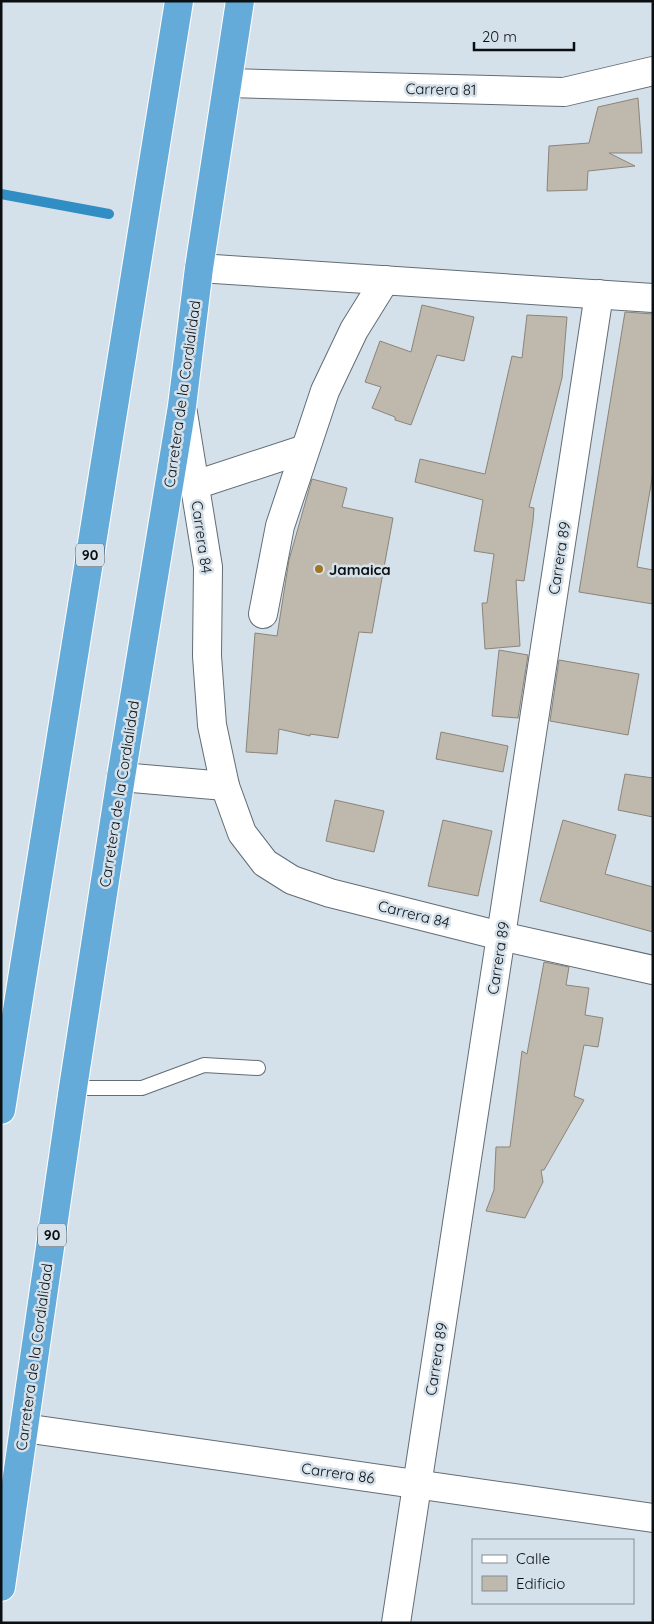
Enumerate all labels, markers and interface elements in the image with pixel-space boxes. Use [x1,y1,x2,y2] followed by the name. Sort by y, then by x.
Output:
[474,20,574,52] scale bar
[482,27,517,46] text: 20 m
[405,79,477,99] street label: Carrera 81
[159,299,205,489] street label: Carretera de la Cordialidad
[187,499,217,575] street label: Carrera 84
[544,520,574,596] street label: Carrera 89
[76,544,104,566] road number: 90
[329,560,391,579] place label: Jamaica
[313,563,325,575] marker: Jamaica
[95,699,143,889] street label: Carretera de la Cordialidad
[376,896,452,932] street label: Carrera 84
[483,920,513,996] street label: Carrera 89
[38,1224,66,1246] road number: 90
[11,1262,57,1452] street label: Carretera de la Cordialidad
[421,1321,451,1397] street label: Carrera 89
[300,1458,376,1488] street label: Carrera 86
[472,1539,634,1604] legend
[516,1549,550,1568] text: Calle
[516,1574,565,1593] text: Edificio

